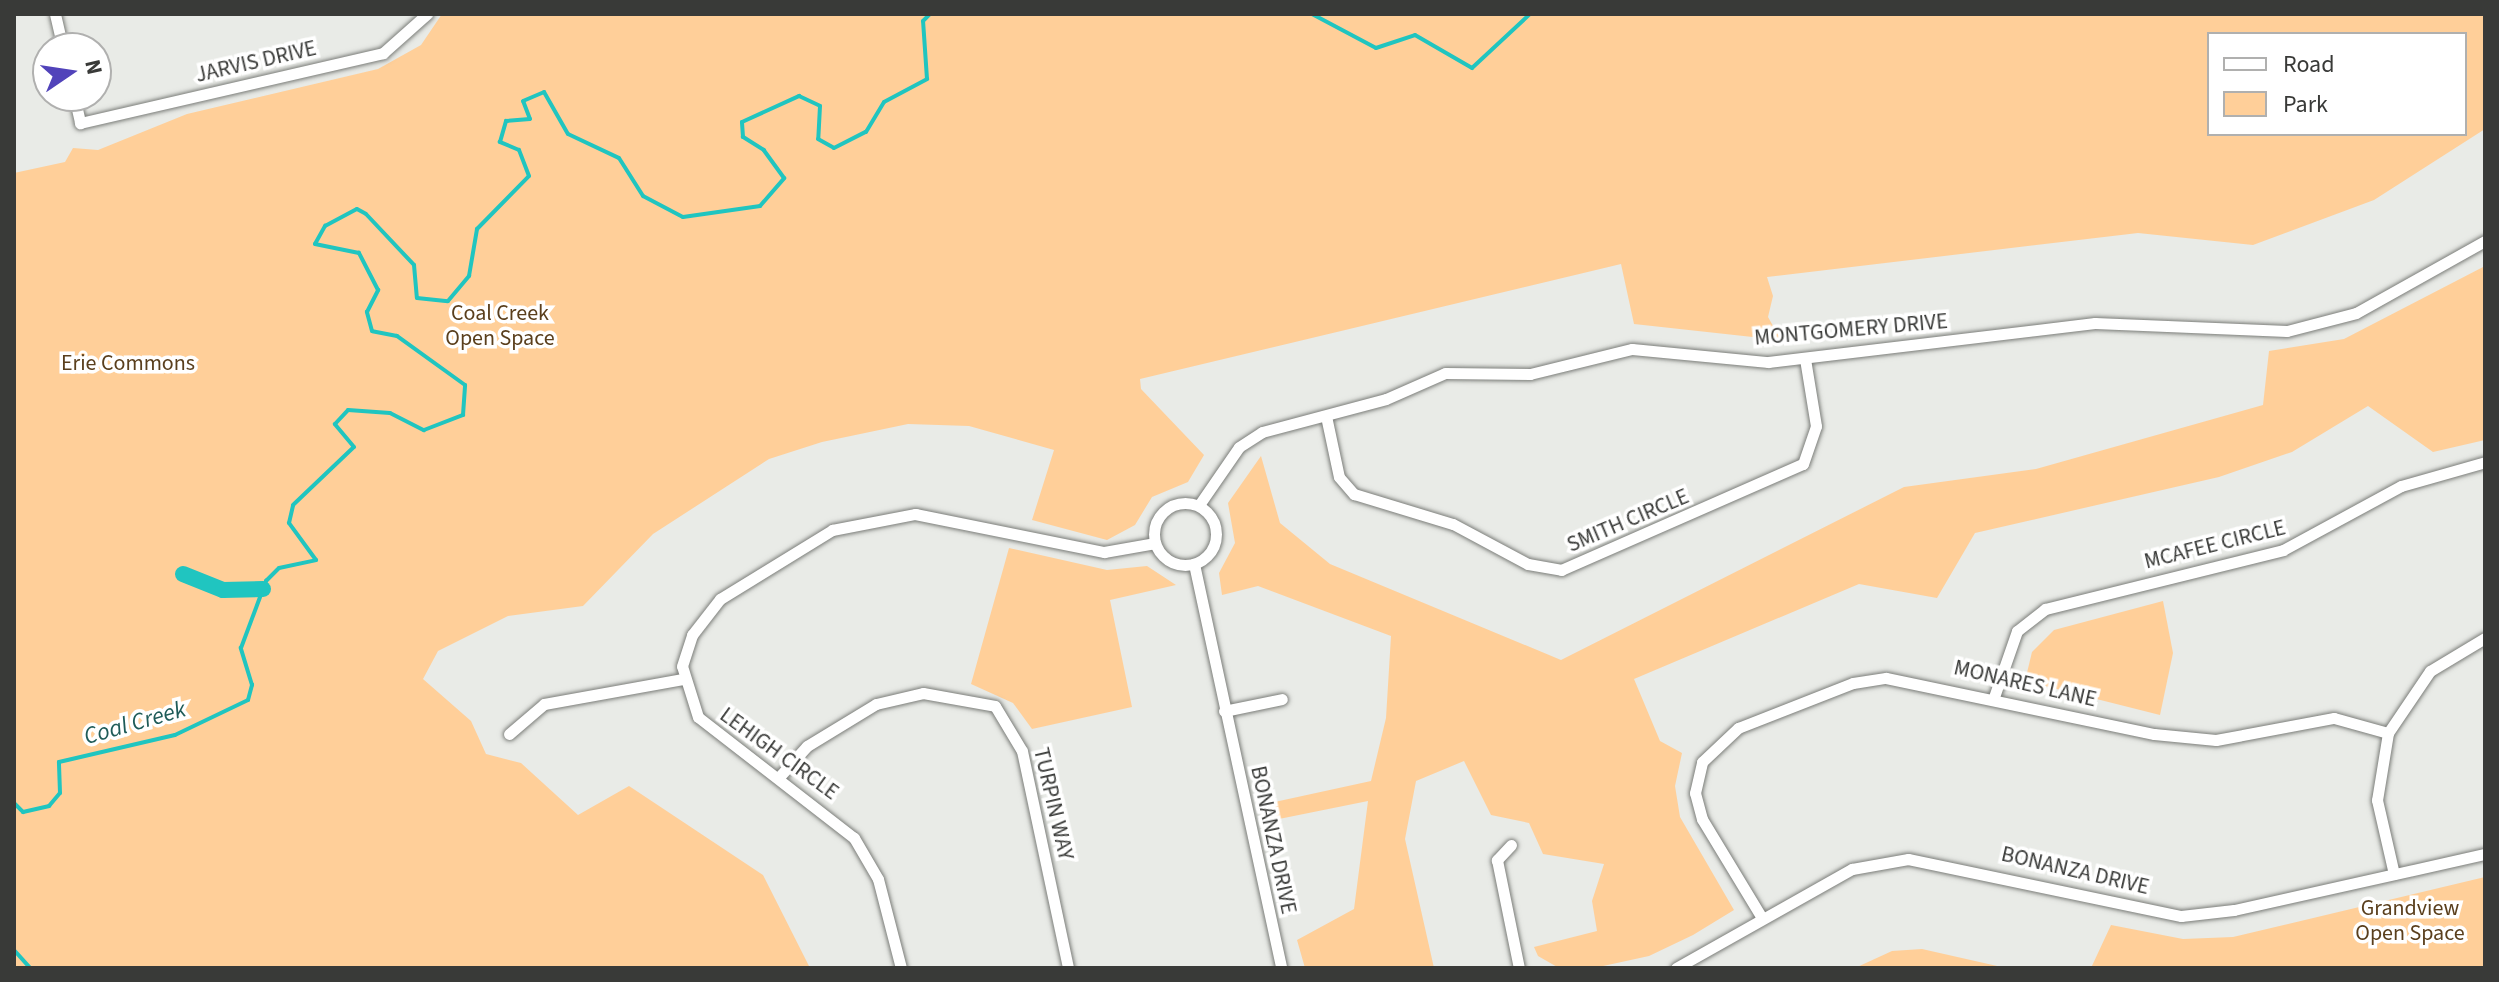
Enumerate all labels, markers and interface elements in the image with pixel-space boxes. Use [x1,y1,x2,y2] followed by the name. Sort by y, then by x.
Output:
[32,32,112,112] north arrow
[2207,32,2467,136] legend
[193,35,319,89] street label: JARVIS DRIVE
[2283,47,2335,82] text: Road
[76,56,111,78] text: N
[2283,87,2328,122] text: Park
[445,300,555,352] park label: Coal Creek Open Space
[1753,308,1949,352] street label: MONTGOMERY DRIVE
[61,351,195,377] park label: Erie Commons
[1563,483,1693,559] street label: SMITH CIRCLE
[2142,515,2288,575] street label: MCAFEE CIRCLE
[1951,655,2099,713] street label: MONARES LANE
[81,695,189,751] water label: Coal Creek
[714,702,844,806] street label: LEHIGH CIRCLE
[1027,745,1079,863] street label: TURPIN WAY
[1244,764,1302,916] street label: BONANZA DRIVE
[1999,841,2151,901] street label: BONANZA DRIVE
[2355,895,2465,946] park label: Grandview Open Space

